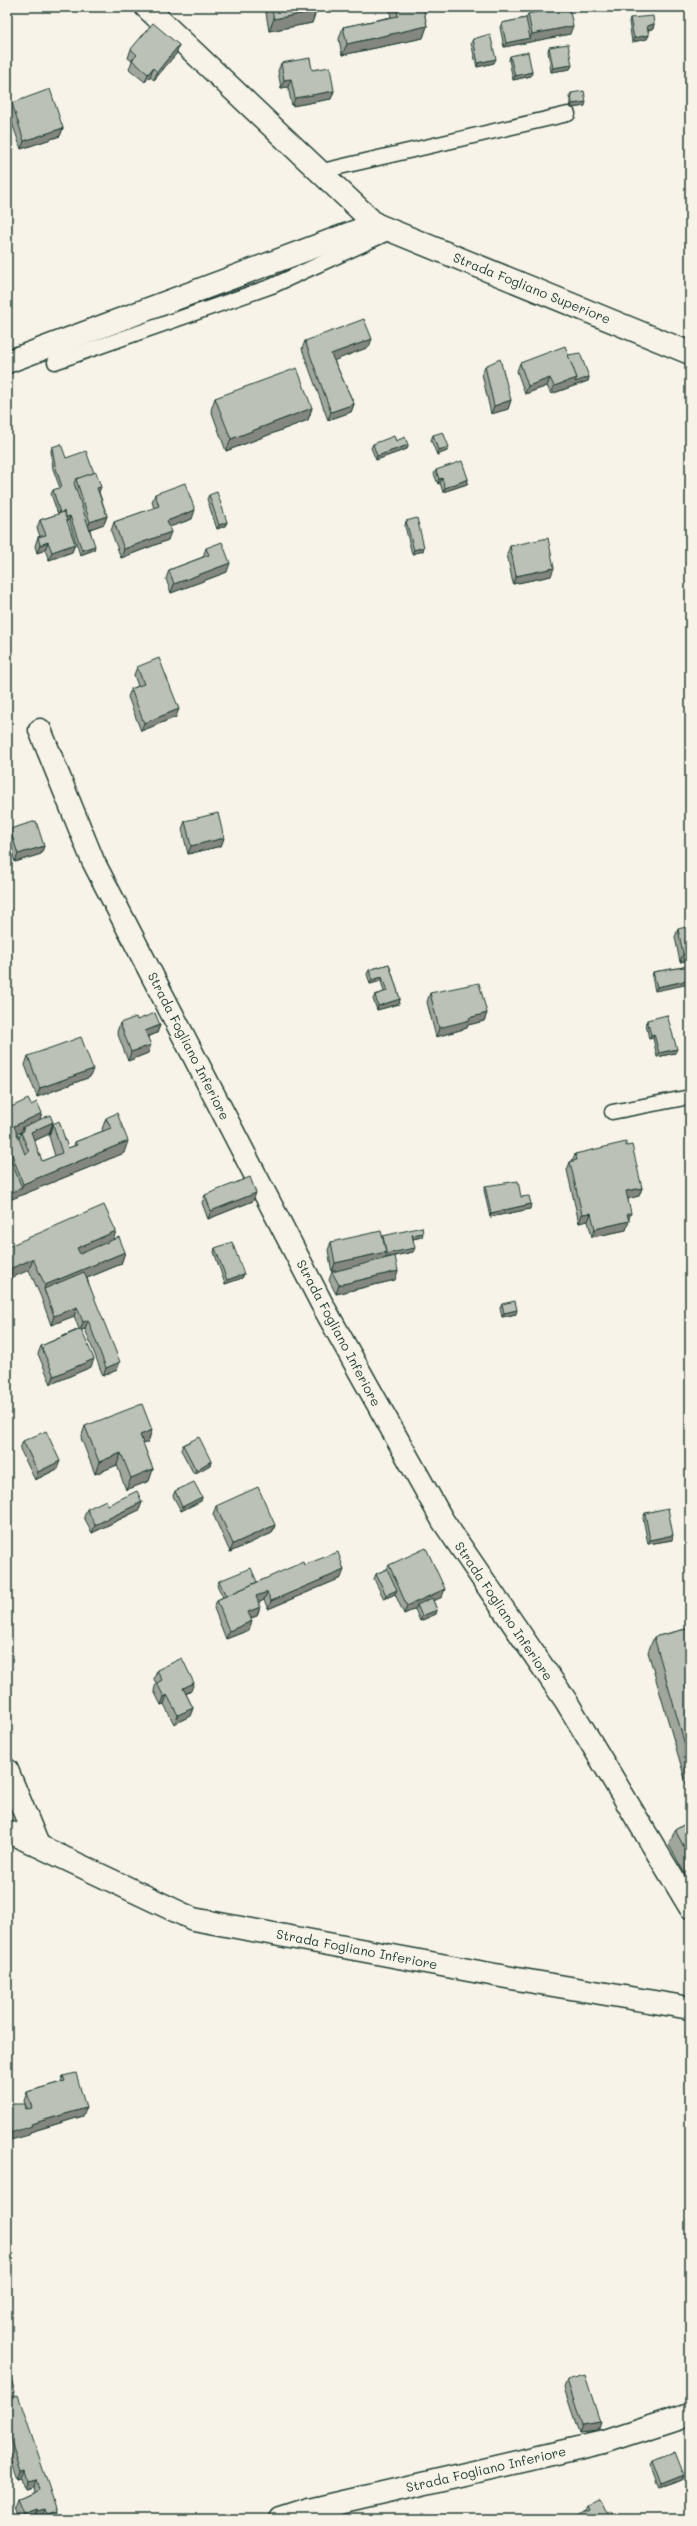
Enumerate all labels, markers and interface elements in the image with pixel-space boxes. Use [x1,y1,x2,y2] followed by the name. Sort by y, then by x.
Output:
[451,248,613,327] street label: Strada Fogliano Superiore
[145,969,234,1123] street label: Strada Fogliano Inferiore
[293,1256,385,1409] street label: Strada Fogliano Inferiore
[452,1538,557,1683] street label: Strada Fogliano Inferiore
[275,1925,439,1972] street label: Strada Fogliano Inferiore
[404,2442,568,2495] street label: Strada Fogliano Inferiore

